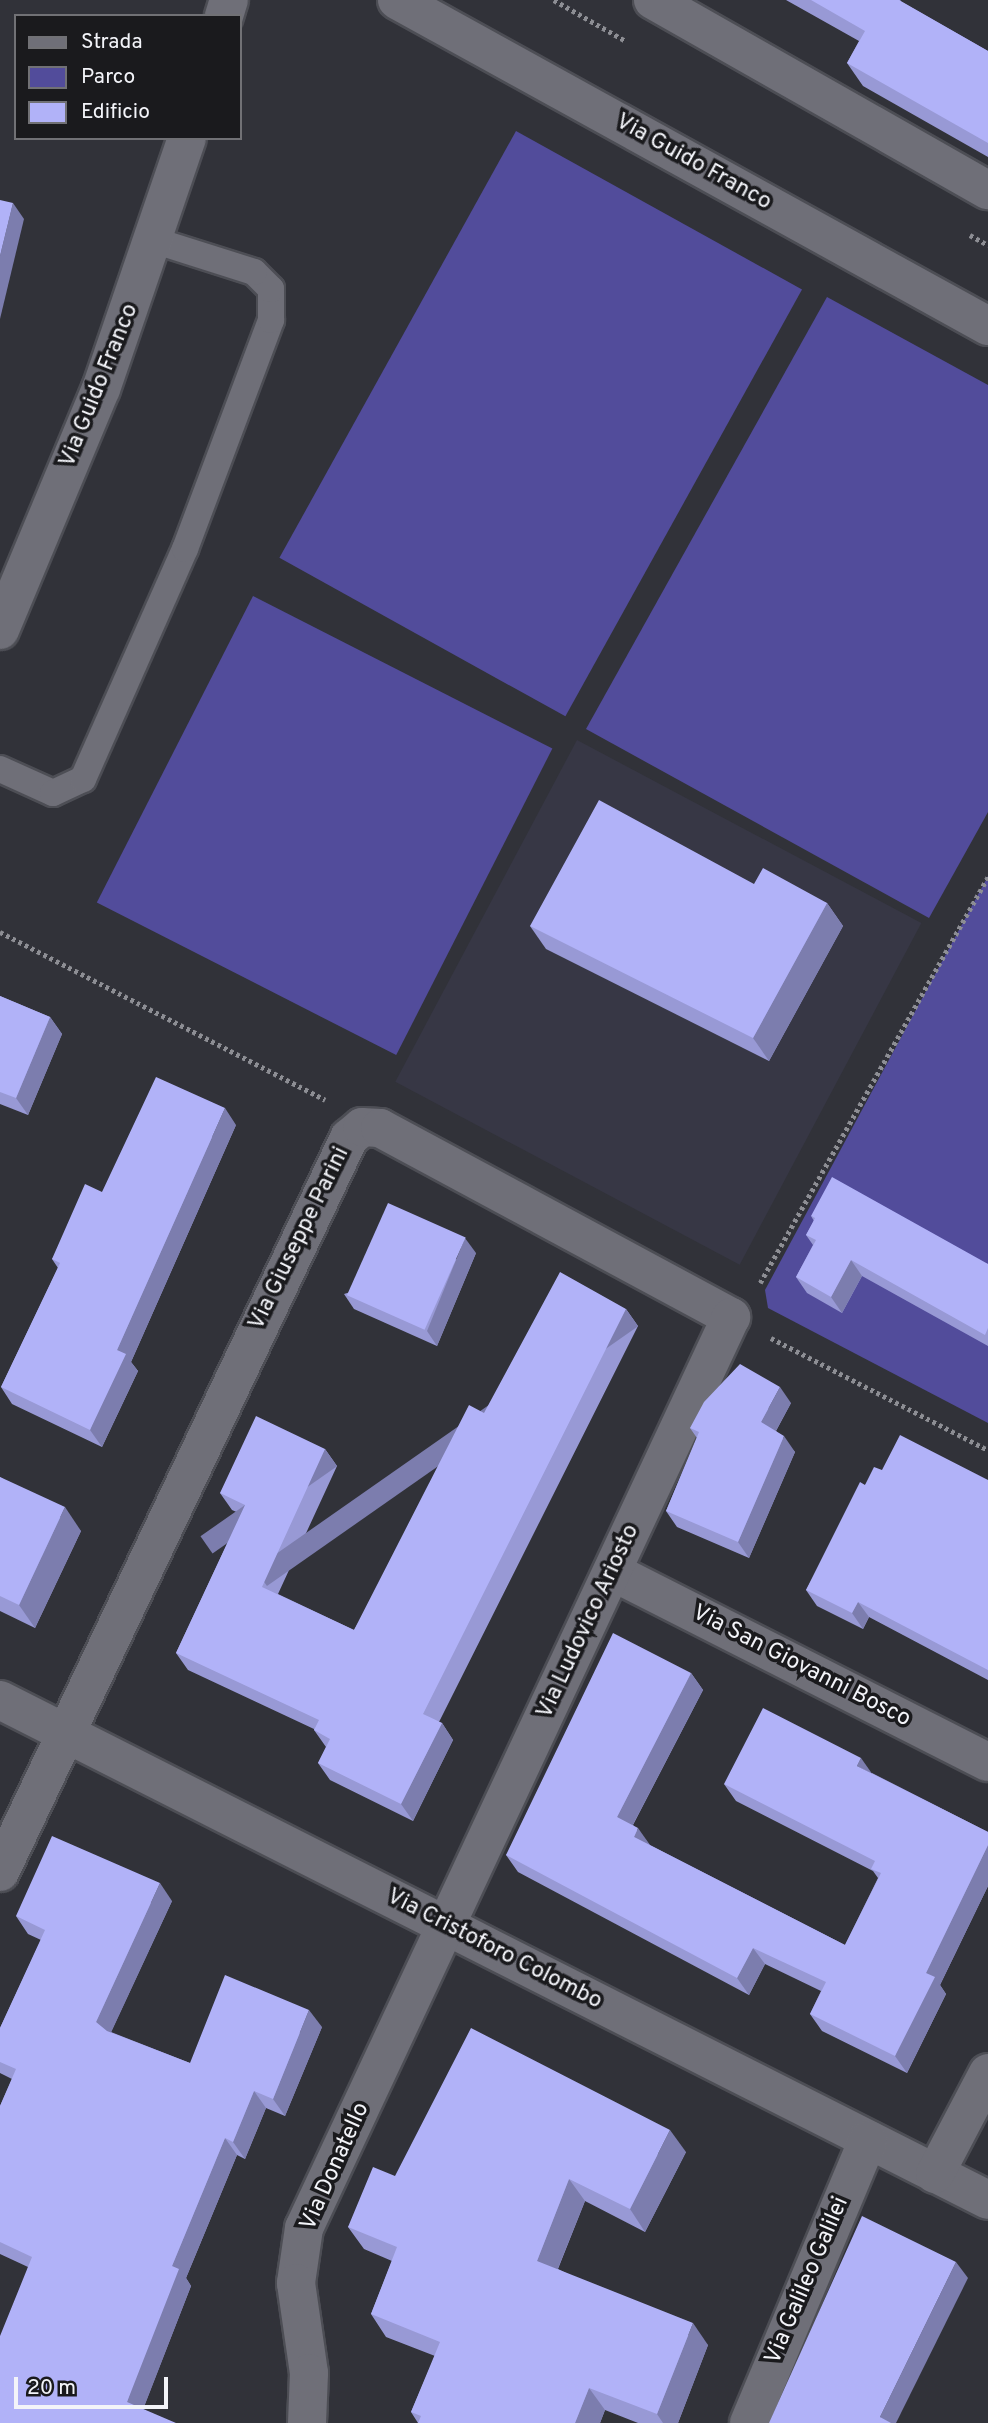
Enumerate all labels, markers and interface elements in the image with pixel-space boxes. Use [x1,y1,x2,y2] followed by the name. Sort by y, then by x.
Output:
[14,14,242,140] legend
[81,29,142,56] text: Strada
[81,64,135,91] text: Parco
[81,99,150,126] text: Edificio
[610,109,776,217] street label: Via Guido Franco
[55,300,145,472] street label: Via Guido Franco
[244,1143,356,1335] street label: Via Giuseppe Parini
[532,1520,646,1724] street label: Via Ludovico Ariosto
[687,1600,915,1734] street label: Via San Giovanni Bosco
[382,1884,606,2016] street label: Via Cristoforo Colombo
[296,2099,376,2235] street label: Via Donatello
[760,2193,856,2369] street label: Via Galileo Galilei
[18,2364,172,2408] scale bar
[27,2375,76,2402] text: 20 m

